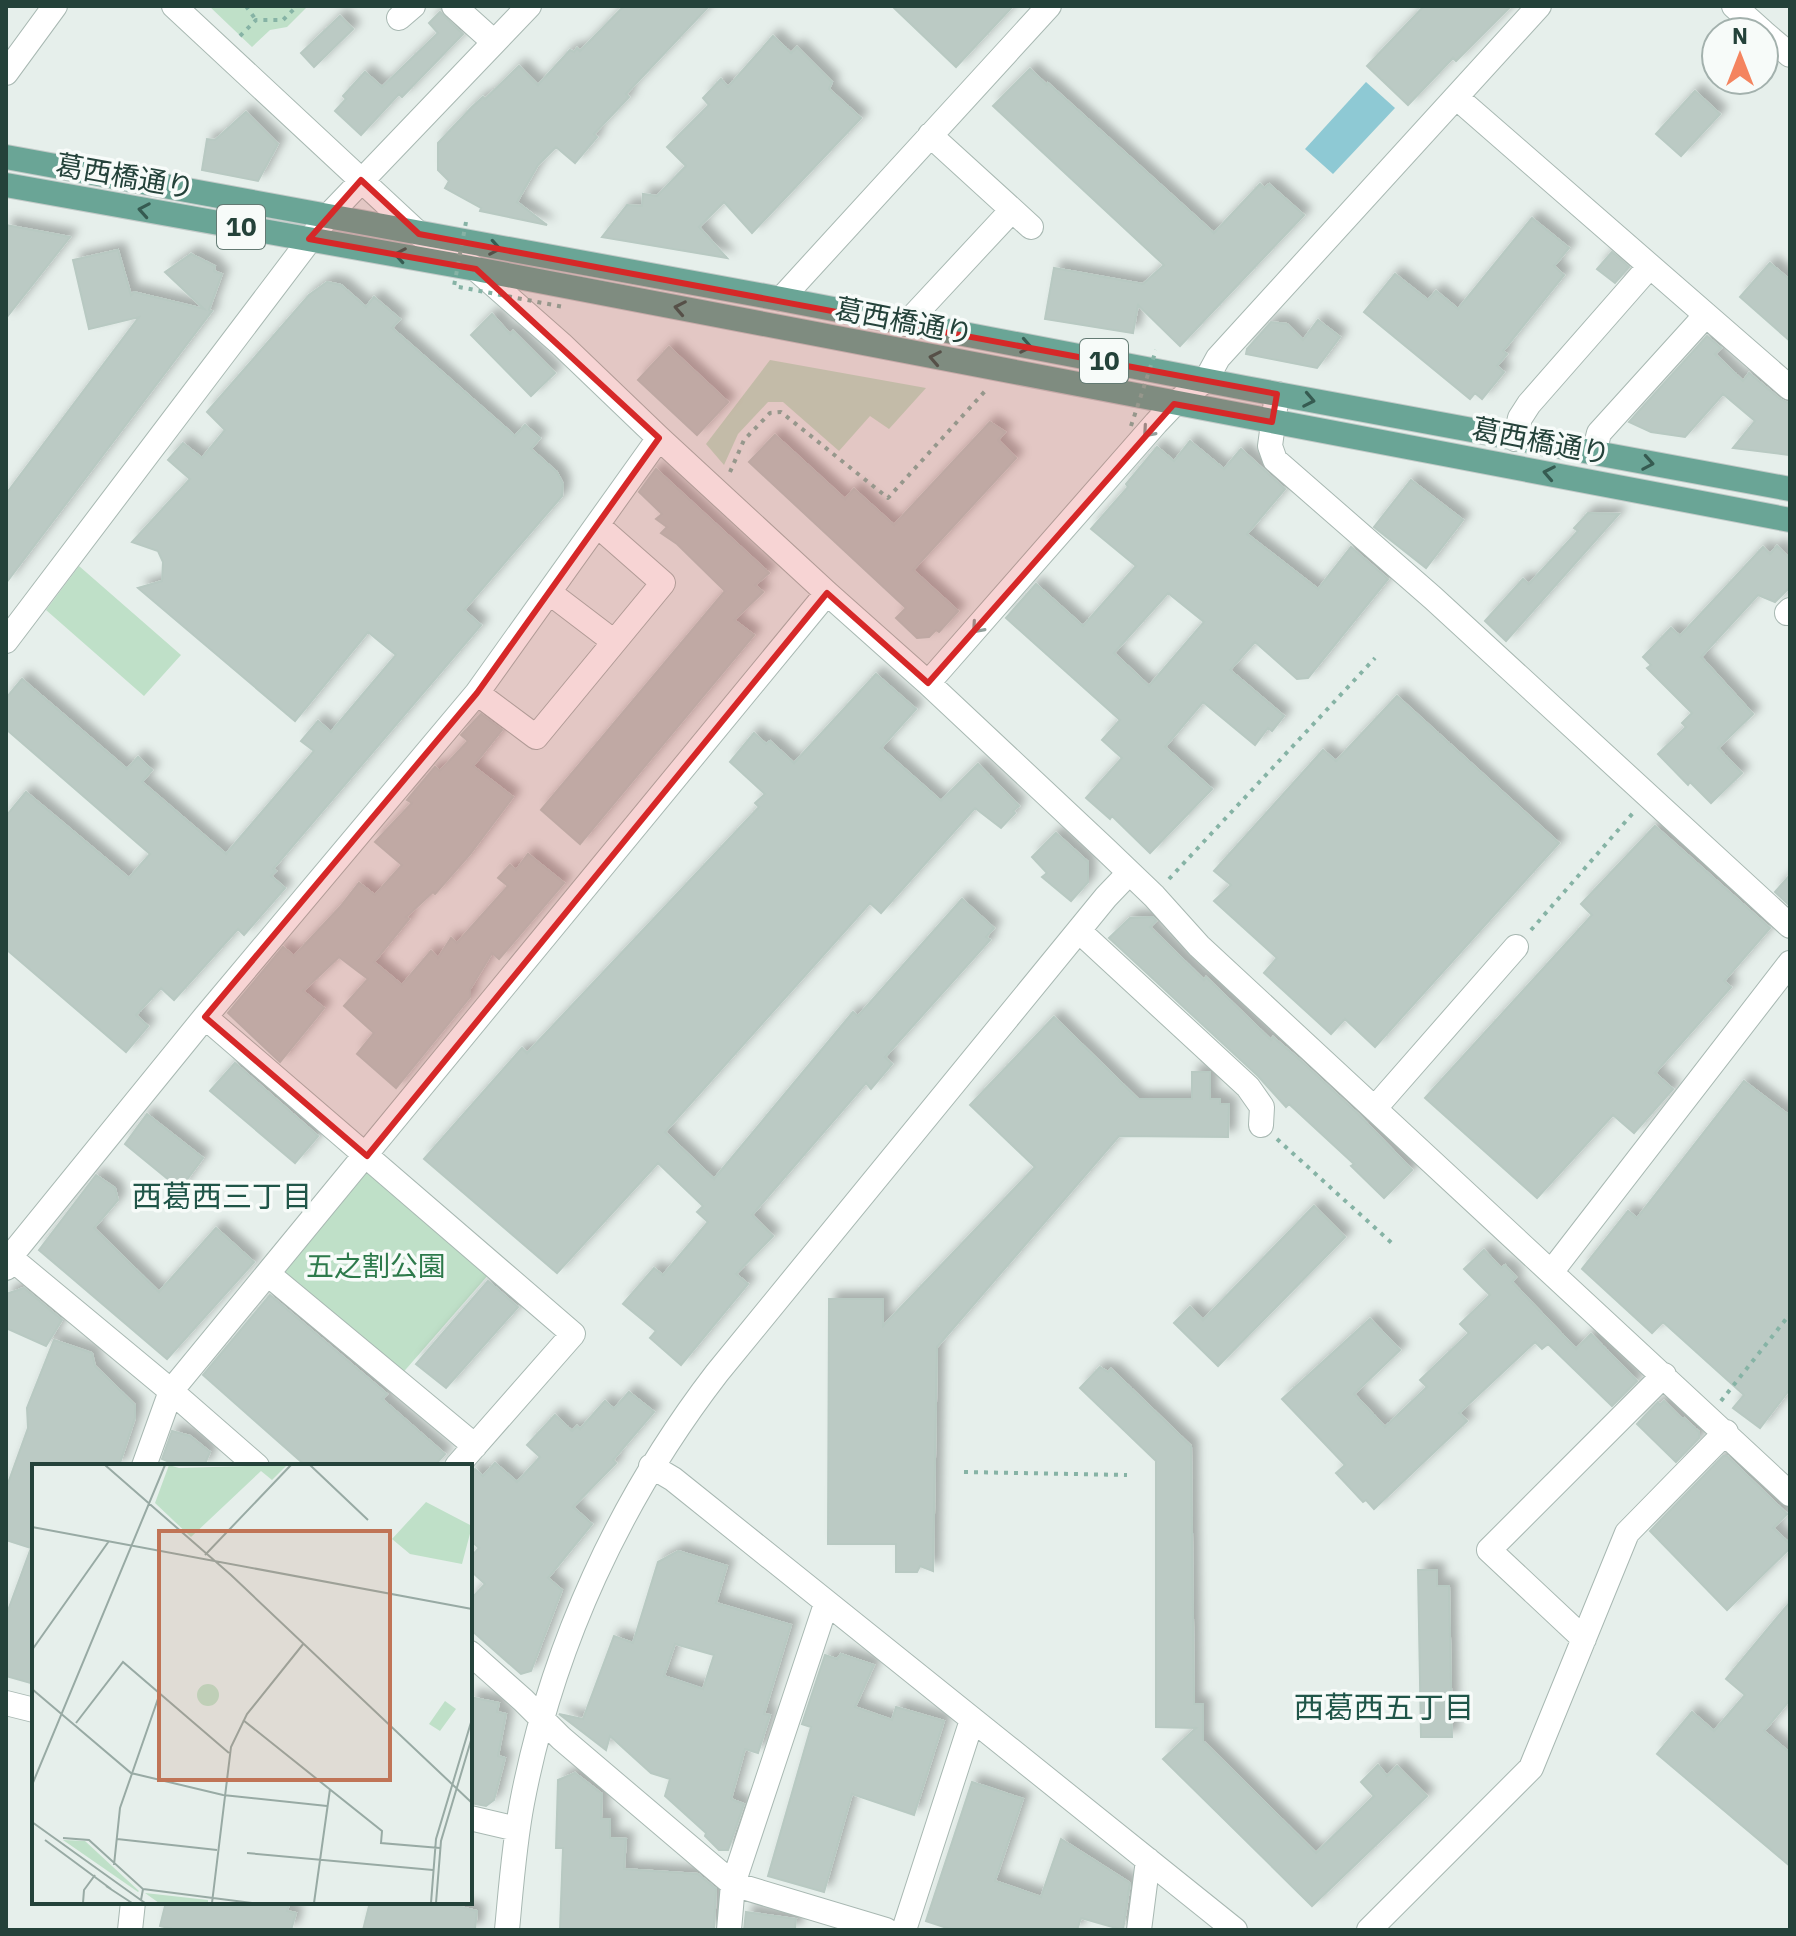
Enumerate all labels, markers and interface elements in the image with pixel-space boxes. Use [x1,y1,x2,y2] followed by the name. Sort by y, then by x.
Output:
[1700,16,1780,96] north arrow
[1732,21,1748,50] text: N
[53,145,197,206] street label: 葛西橋通り
[137,202,150,219] one-way arrow
[217,205,265,249] road number: 10
[489,238,502,255] one-way arrow
[393,248,406,265] one-way arrow
[832,289,976,352] street label: 葛西橋通り
[674,300,687,317] one-way arrow
[1020,337,1033,354] one-way arrow
[1080,339,1128,383] road number: 10
[928,350,942,367] one-way arrow
[1303,390,1316,407] one-way arrow
[1469,409,1613,472] street label: 葛西橋通り
[1143,423,1158,438] one-way arrow
[1641,453,1654,470] one-way arrow
[1542,465,1555,482] one-way arrow
[972,618,987,633] one-way arrow
[132,1176,312,1215] district label: 西葛西三丁目
[306,1247,446,1284] park label: 五之割公園
[32,1464,472,1904] inset map
[1294,1687,1474,1726] district label: 西葛西五丁目

